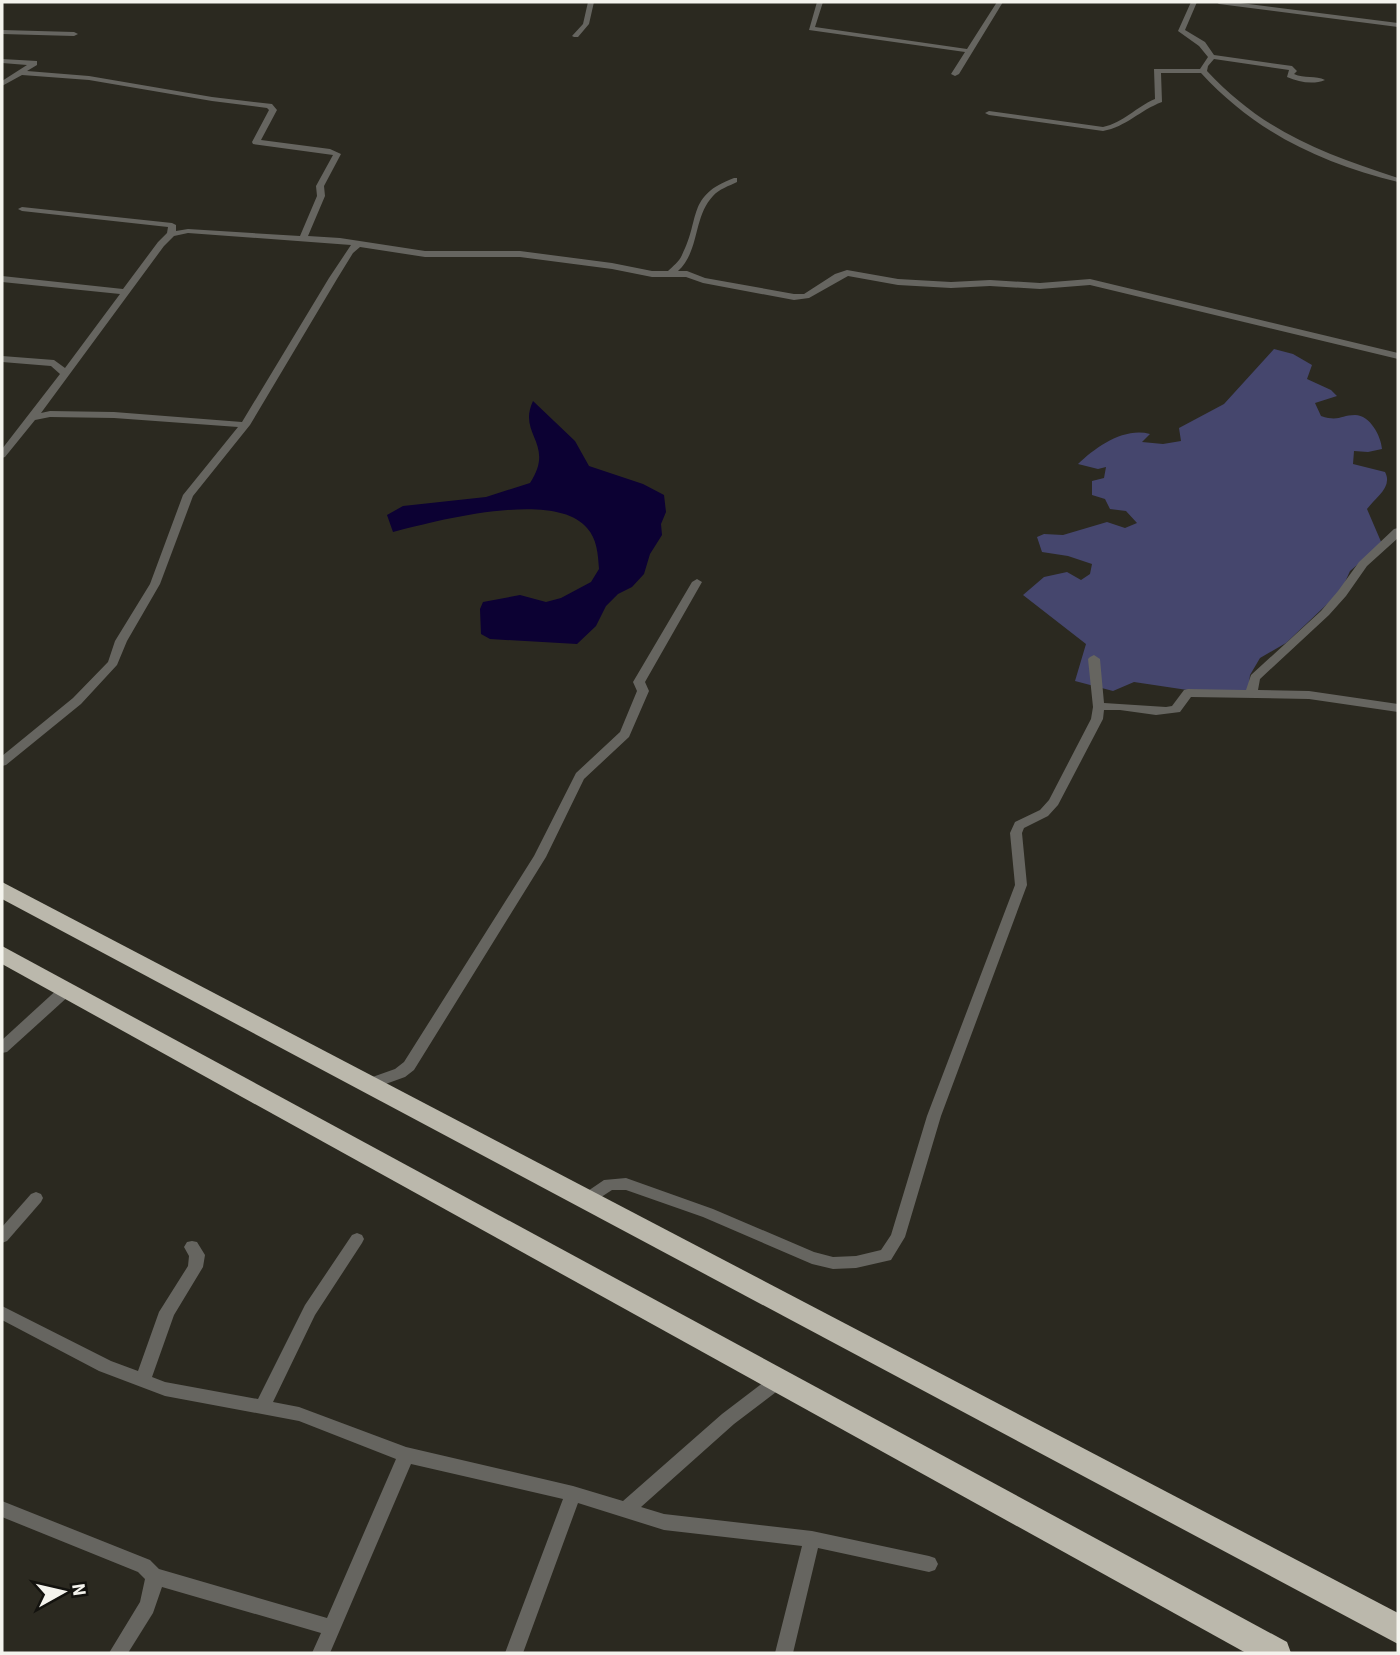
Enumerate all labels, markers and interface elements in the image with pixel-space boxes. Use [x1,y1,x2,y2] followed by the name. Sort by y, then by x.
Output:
[28,1557,98,1627] north arrow
[64,1582,93,1598] text: N

